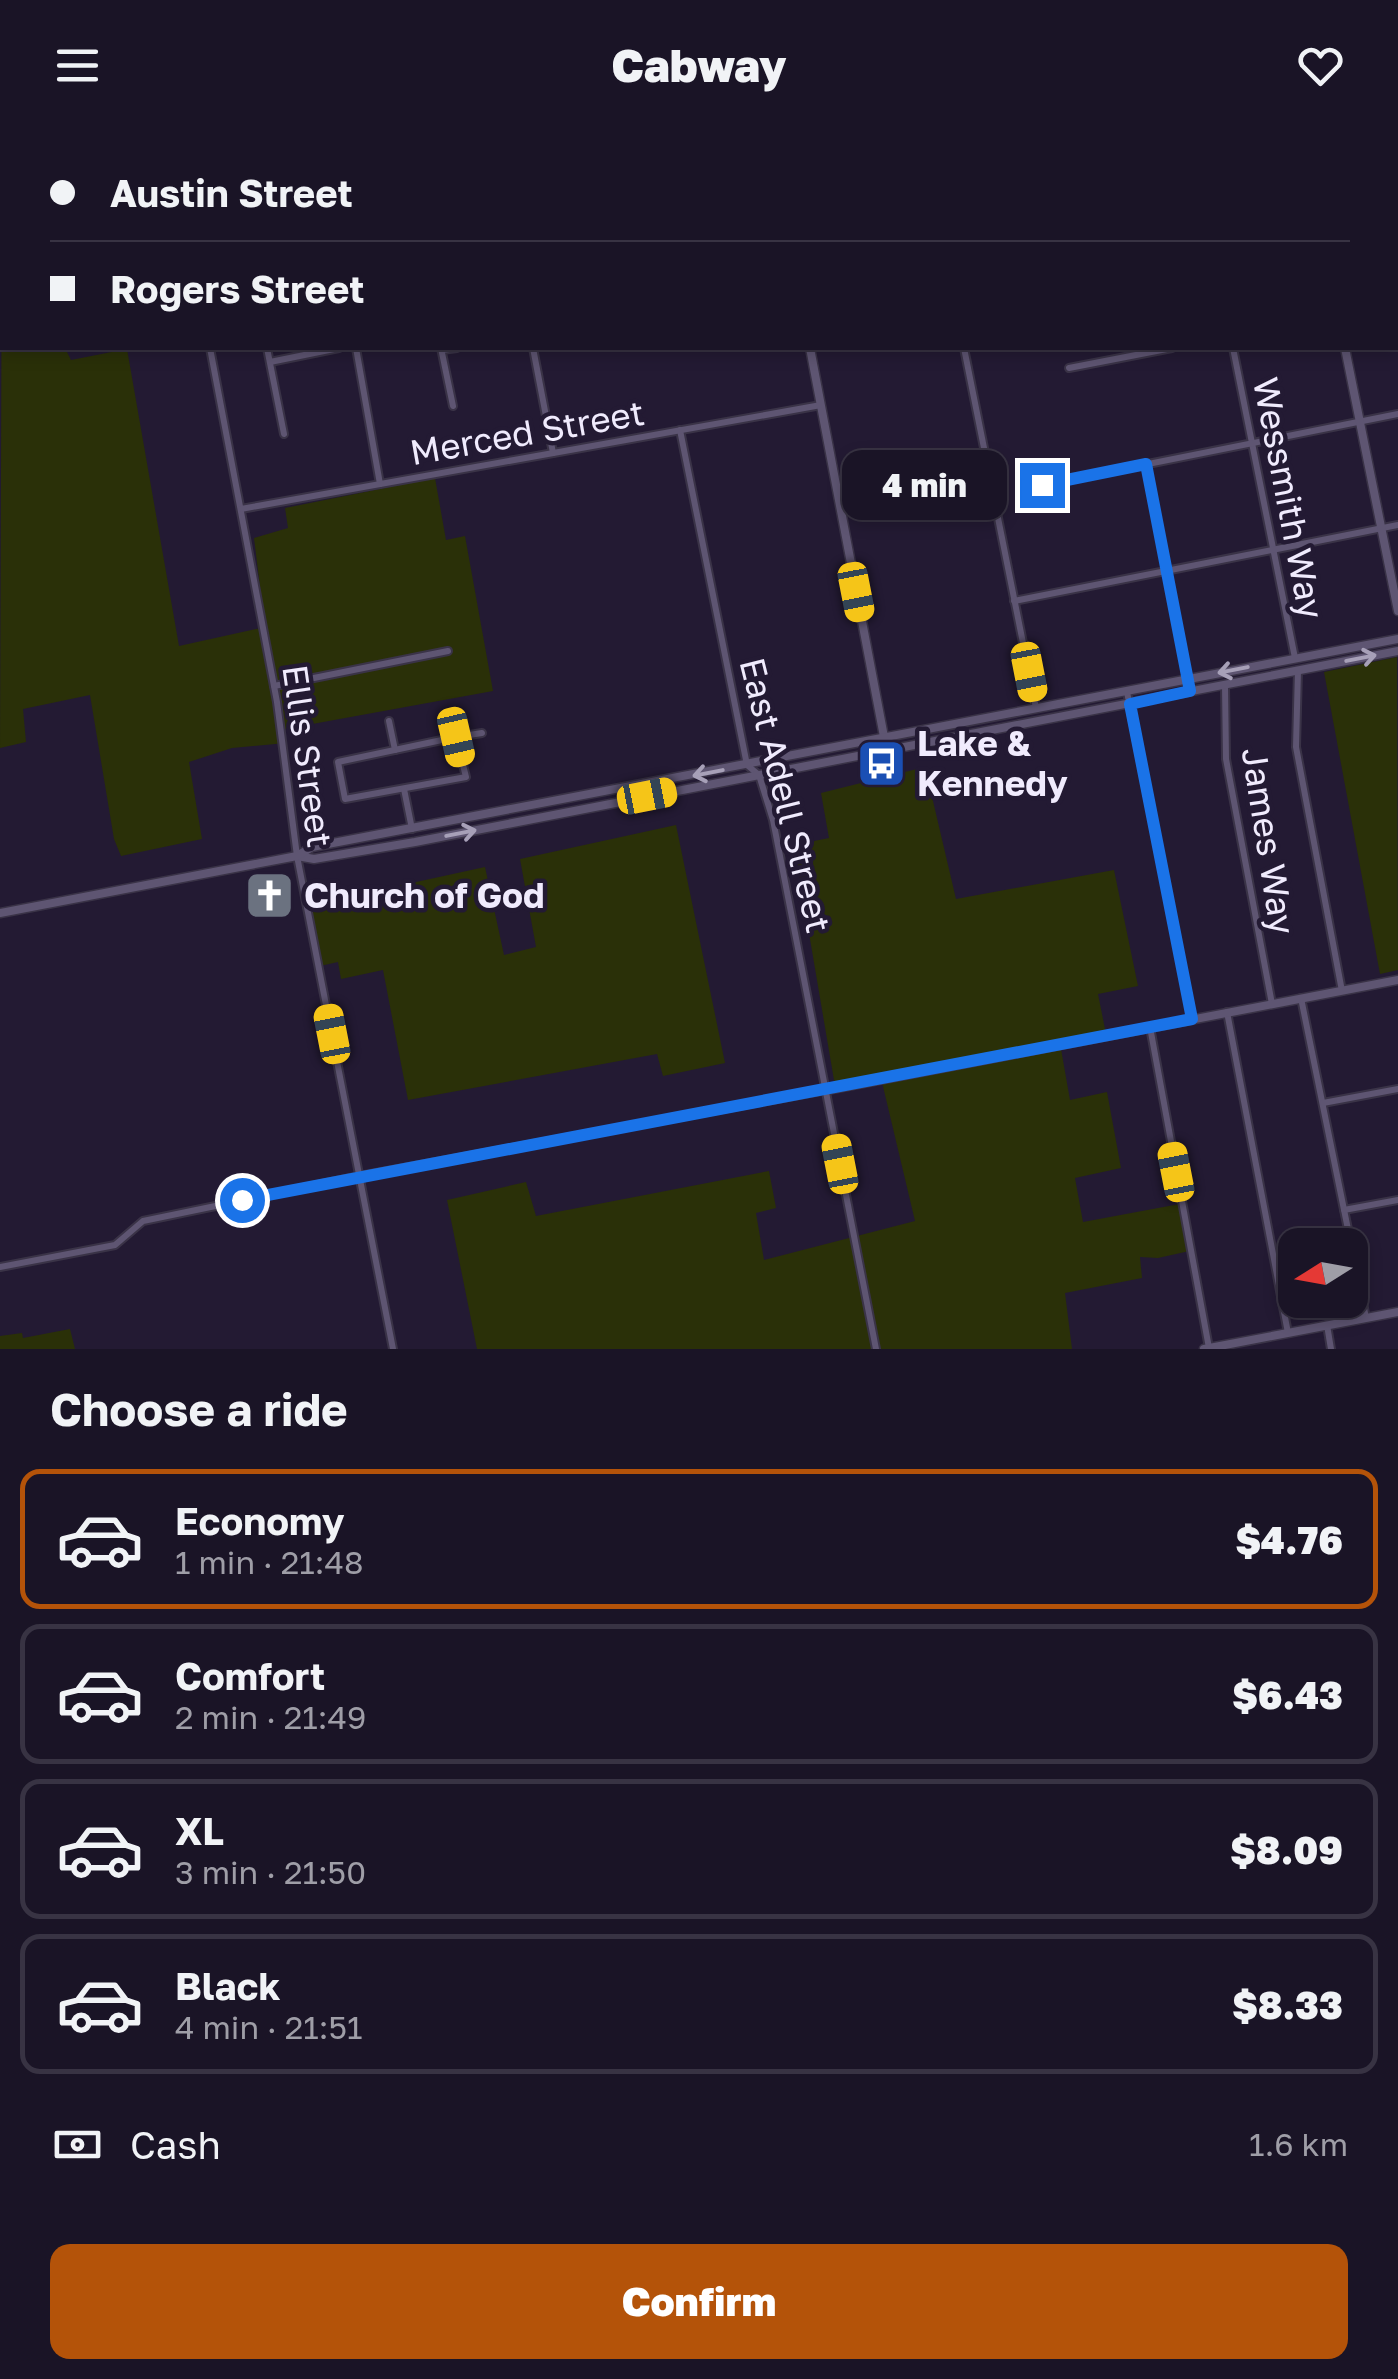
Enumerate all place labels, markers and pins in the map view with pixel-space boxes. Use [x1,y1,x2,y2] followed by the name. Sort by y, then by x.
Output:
[917,722,1068,804] place label: Lake & Kennedy
[856,737,908,789] bus stop icon: Lake & Kennedy
[243,869,295,921] church icon: Church of God
[304,874,545,916] place label: Church of God

